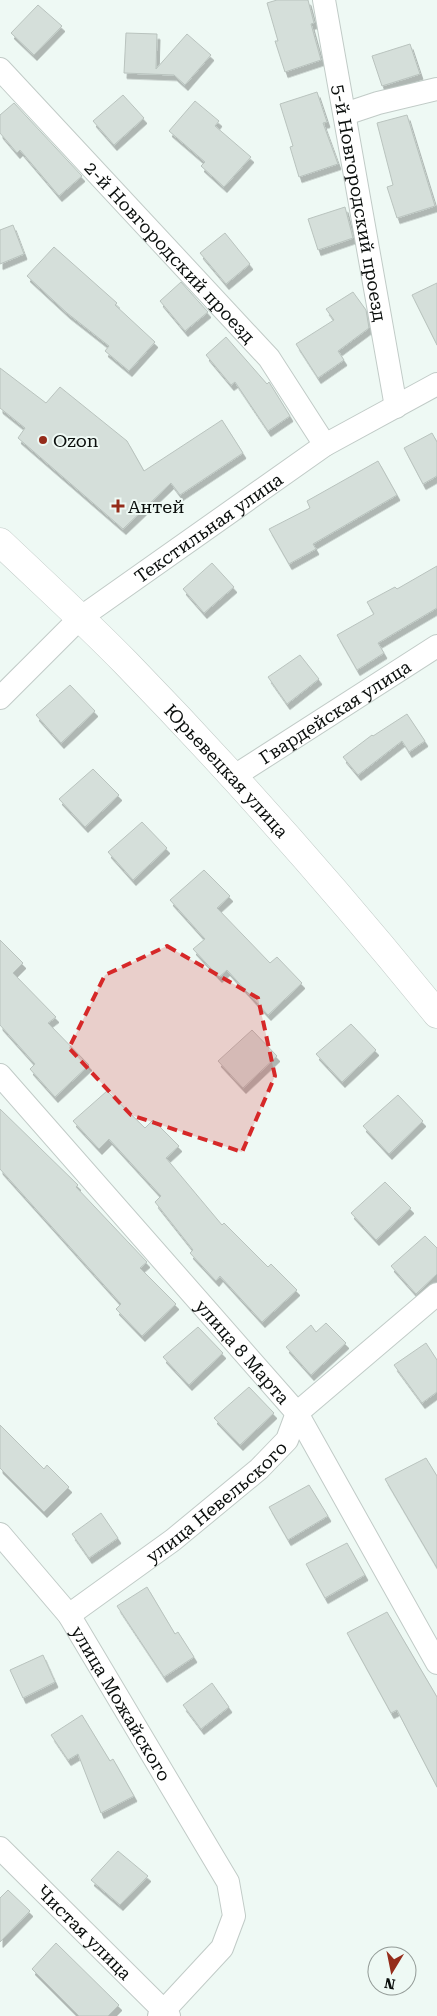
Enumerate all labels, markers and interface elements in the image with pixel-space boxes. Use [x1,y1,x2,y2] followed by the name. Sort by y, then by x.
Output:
[329,83,391,323] street label: 5-й Новгородский проезд
[81,157,260,347] street label: 2-й Новгородский проезд
[53,430,99,451] place label: Ozon
[37,434,49,446] marker: Ozon
[130,468,286,587] street label: Текстильная улица
[128,496,184,517] place label: Антей
[112,500,124,512] marker: Антей
[255,655,415,768] street label: Гвардейская улица
[160,699,293,842] street label: Юрьевецкая улица
[191,1295,295,1408] street label: улица 8 Марта
[142,1436,291,1567] street label: улица Невельского
[67,1622,176,1784] street label: улица Можайского
[32,1880,137,1984] street label: Чистая улица
[367,1946,417,1996] north arrow
[383,1975,396,1993] text: N

